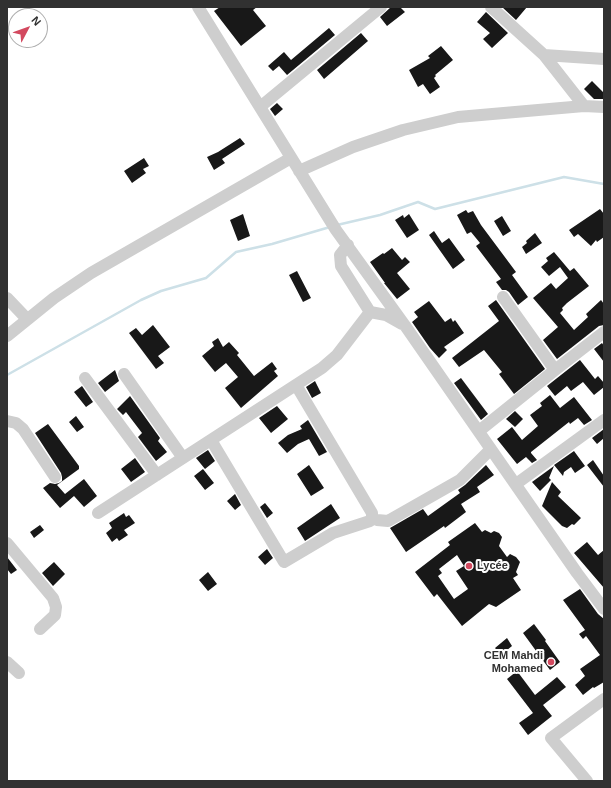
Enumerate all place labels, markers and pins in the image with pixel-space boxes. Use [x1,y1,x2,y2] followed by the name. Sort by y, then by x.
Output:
[477,559,508,573] place label: Lycée
[464,561,474,571] marker: Lycée
[484,649,543,675] place label: CEM Mahdi Mohamed
[546,657,556,667] marker: CEM Mahdi Mohamed

